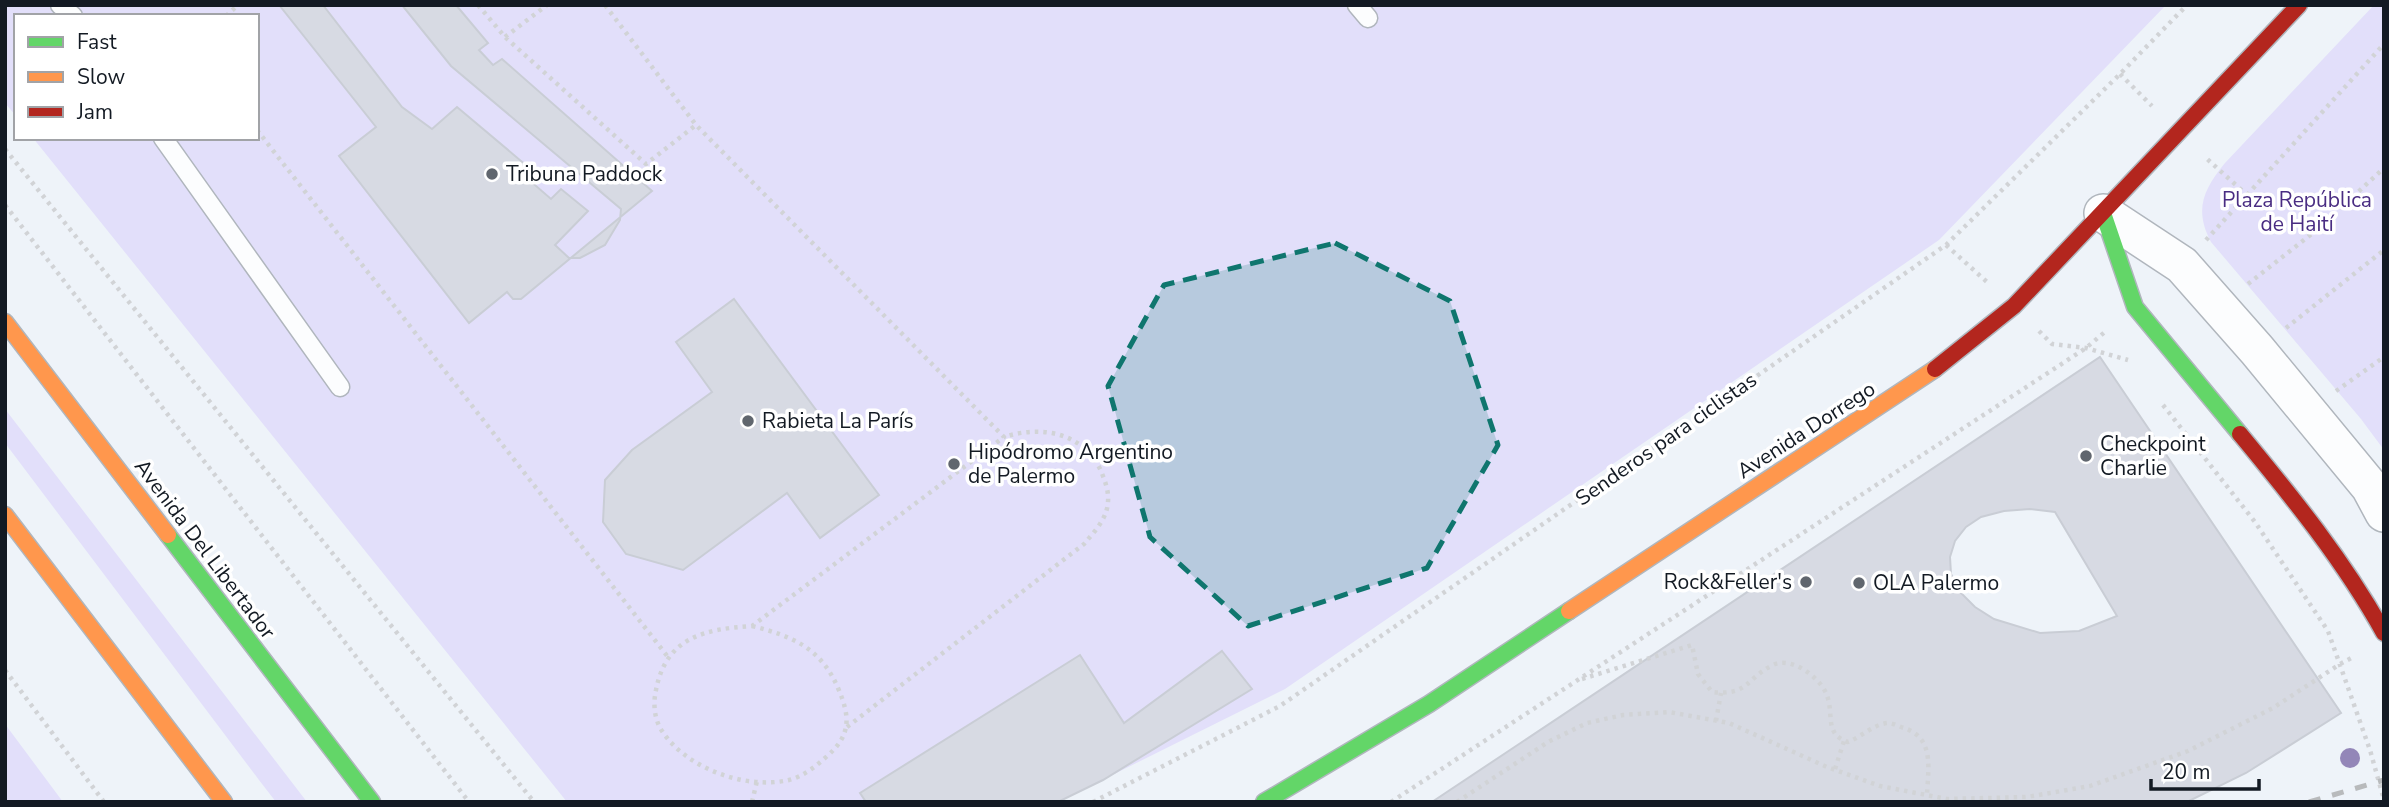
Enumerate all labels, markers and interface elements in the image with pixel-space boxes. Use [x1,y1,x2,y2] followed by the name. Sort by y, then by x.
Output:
[14,14,259,140] legend
[77,28,117,56] text: Fast
[77,63,126,91] text: Slow
[76,98,113,126] text: Jam
[506,160,663,188] place label: Tribuna Paddock
[484,166,500,182] marker: Tribuna Paddock
[2222,186,2372,238] park label: Plaza República de Haití
[1570,366,1762,512] street label: Senderos para ciclistas
[1731,375,1881,485] street label: Avenida Dorrego
[762,407,914,435] place label: Rabieta La París
[740,413,756,429] marker: Rabieta La París
[2100,430,2206,482] place label: Checkpoint Charlie
[968,438,1173,490] place label: Hipódromo Argentino de Palermo
[2078,448,2094,464] marker: Checkpoint Charlie
[128,453,282,645] street label: Avenida Del Libertador
[946,456,962,472] marker: Hipódromo Argentino de Palermo
[1664,568,1792,596] place label: Rock&Feller's
[1873,569,1999,597] place label: OLA Palermo
[1798,574,1814,590] marker: Rock&Feller's
[1851,575,1867,591] marker: OLA Palermo
[2151,748,2260,792] scale bar
[2162,758,2211,786] text: 20 m

